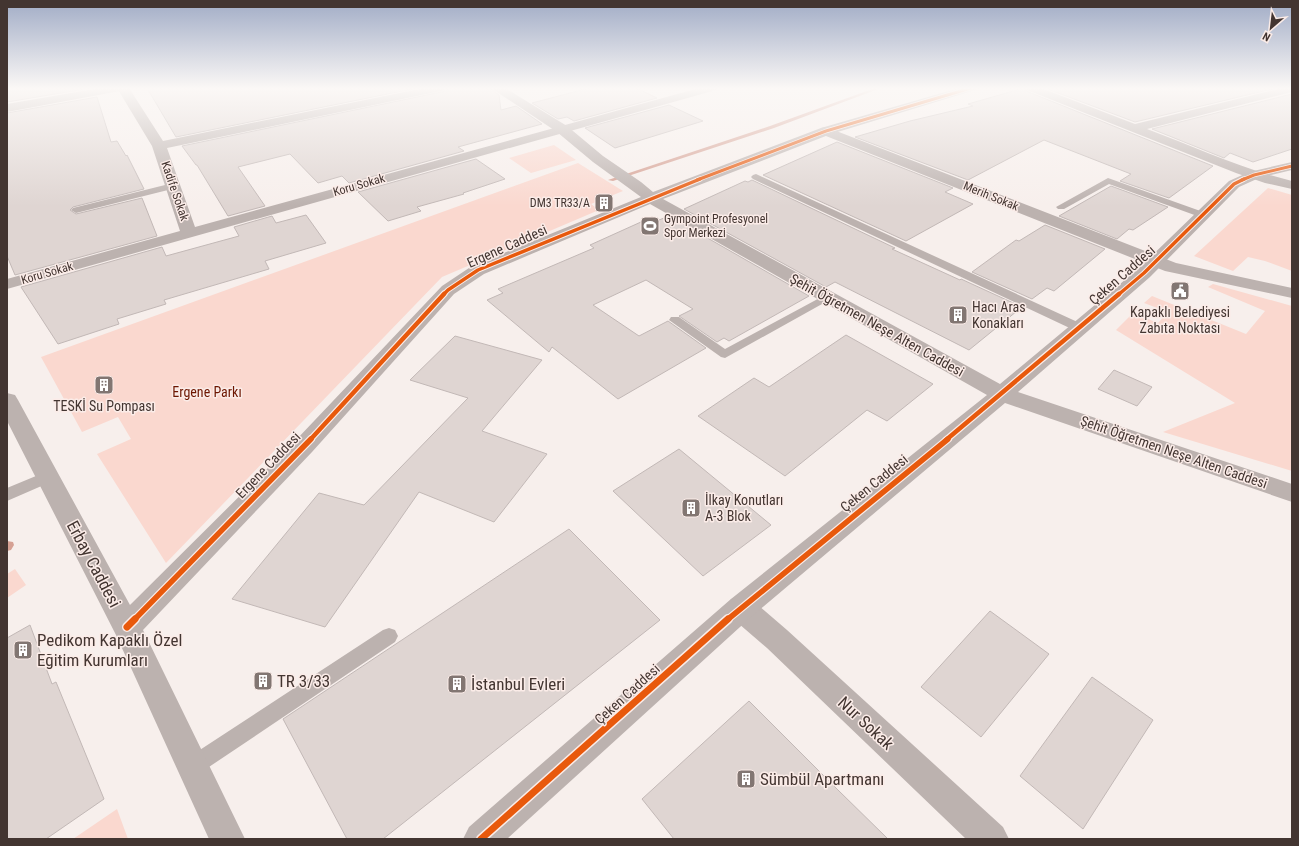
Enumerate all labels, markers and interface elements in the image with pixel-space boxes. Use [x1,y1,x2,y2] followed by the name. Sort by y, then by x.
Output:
[1251,8,1291,48] north arrow
[1260,29,1273,44] text: N
[158,159,192,223] street label: Kadife Sokak
[331,171,387,199] street label: Koru Sokak
[961,179,1021,214] street label: Merih Sokak
[593,192,615,214] building icon: DM3 TR33/A
[530,196,590,210] place label: DM3 TR33/A
[664,212,768,240] place label: Gympoint Profesyonel Spor Merkezi
[639,215,661,237] sports icon: Gympoint Profesyonel Spor Merkezi
[465,221,549,271] street label: Ergene Caddesi
[1086,242,1158,308] street label: Çeken Caddesi
[19,259,75,287] street label: Koru Sokak
[787,270,967,380] street label: Şehit Öğretmen Neşe Alten Caddesi
[1169,280,1191,302] public building icon: Kapaklı Belediyesi Zabıta Noktası
[972,299,1026,331] place label: Hacı Aras Konakları
[947,304,969,326] building icon: Hacı Aras Konakları
[1130,304,1230,336] place label: Kapaklı Belediyesi Zabıta Noktası
[93,374,115,396] building icon: TESKİ Su Pompası
[172,384,242,400] park label: Ergene Parkı
[53,398,155,414] place label: TESKİ Su Pompası
[1078,412,1270,492] street label: Şehit Öğretmen Neşe Alten Caddesi
[232,429,304,501] street label: Ergene Caddesi
[837,451,911,515] street label: Çeken Caddesi
[705,492,783,524] place label: İlkay Konutları A-3 Blok
[680,497,702,519] building icon: İlkay Konutları A-3 Blok
[63,517,125,611] street label: Erbay Caddesi
[37,630,182,670] place label: Pedikom Kapaklı Özel Eğitim Kurumları
[12,639,34,661] building icon: Pedikom Kapaklı Özel Eğitim Kurumları
[591,661,663,727] street label: Çeken Caddesi
[252,670,274,692] building icon: TR 3/33
[277,671,330,691] place label: TR 3/33
[446,673,468,695] building icon: İstanbul Evleri
[471,674,565,694] place label: İstanbul Evleri
[834,692,898,754] street label: Nur Sokak
[735,768,757,790] building icon: Sümbül Apartmanı
[760,769,884,789] place label: Sümbül Apartmanı

